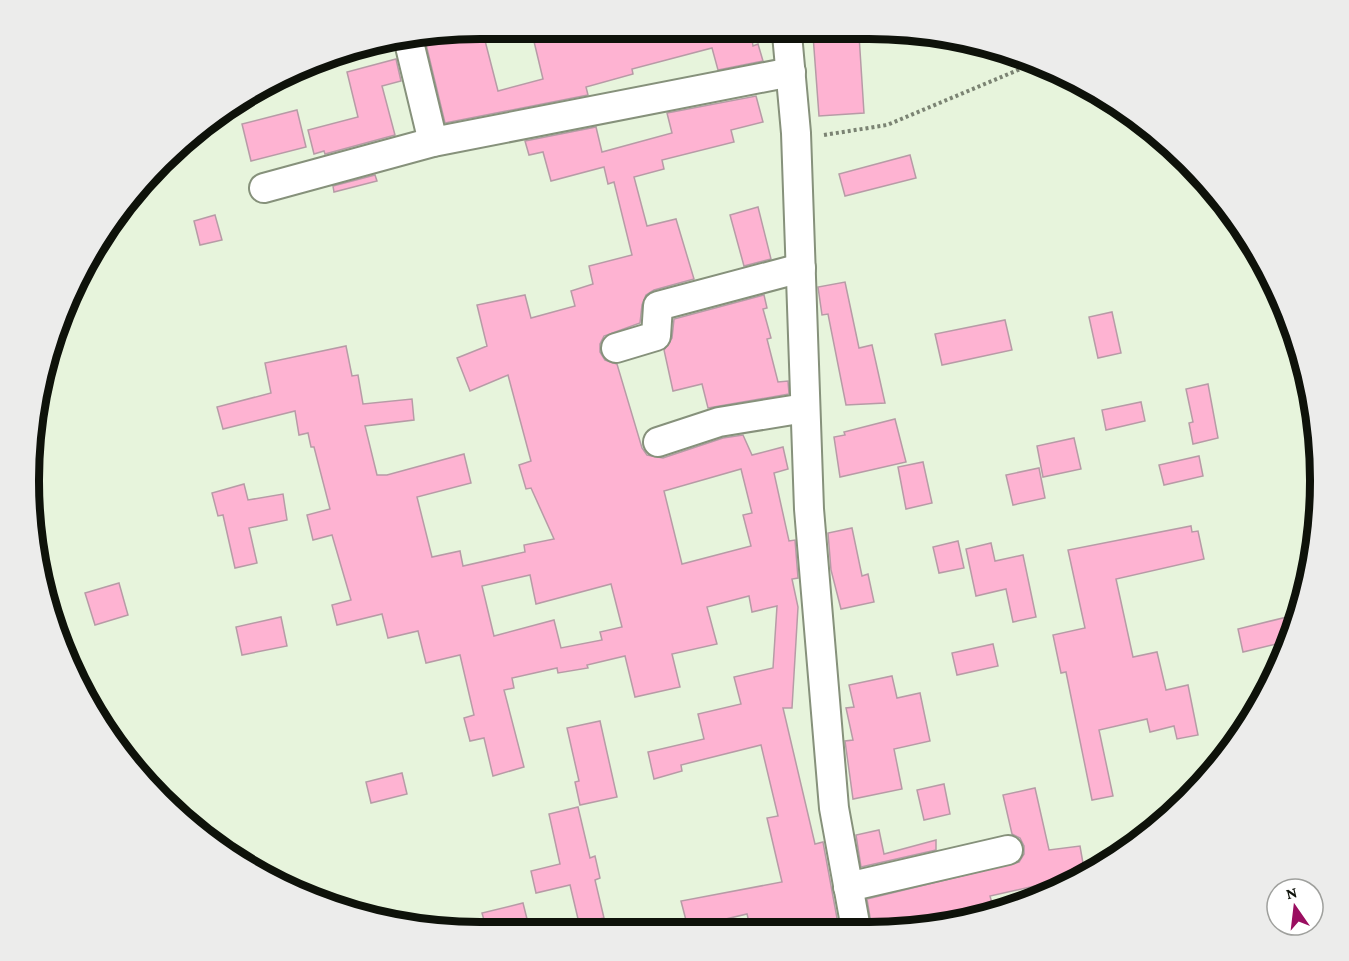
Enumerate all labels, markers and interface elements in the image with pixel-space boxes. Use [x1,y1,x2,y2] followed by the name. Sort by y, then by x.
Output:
[1265,877,1325,937] north arrow
[1284,883,1299,902] text: N

